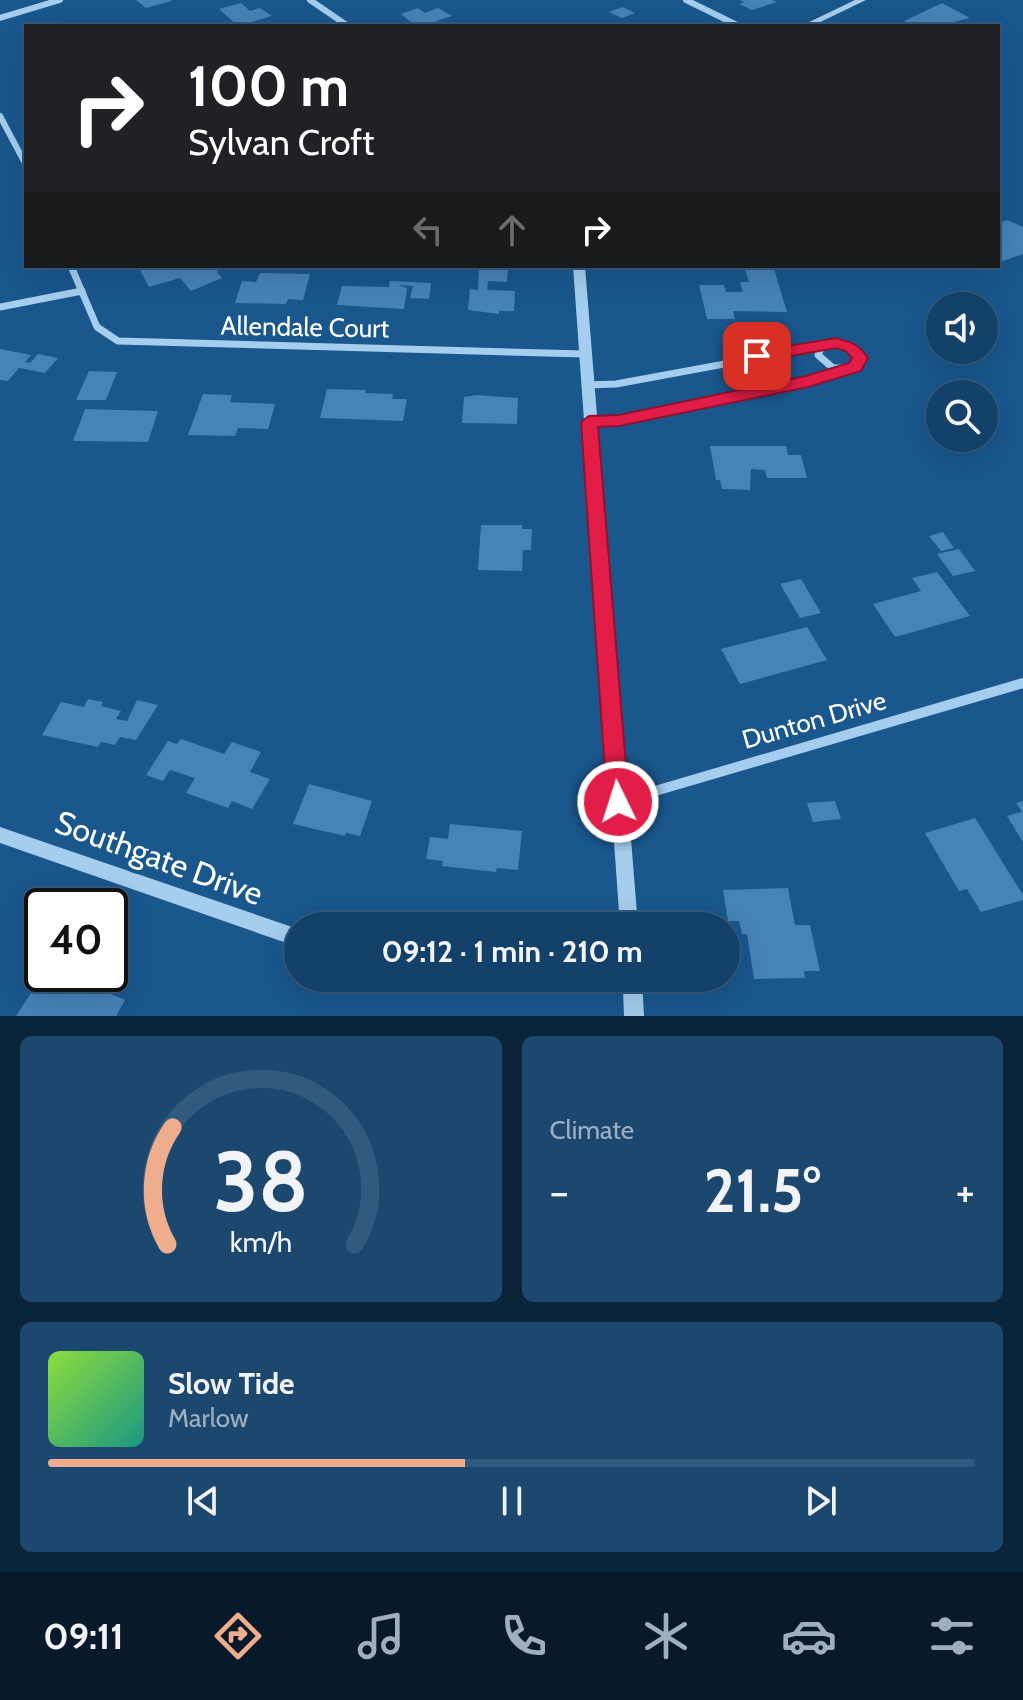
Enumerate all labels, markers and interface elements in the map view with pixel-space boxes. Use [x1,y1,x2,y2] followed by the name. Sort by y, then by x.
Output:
[188,52,349,120] text: 100 m
[56,56,160,160] icon: right
[188,120,374,164] text: Sylvan Croft
[406,208,450,252] icon: left
[490,208,534,252] icon: ahead
[574,208,618,252] icon: right
[926,292,998,452] map controls
[926,292,998,364] button: sound
[220,310,390,344] street label: Allendale Court
[723,322,791,390] pin
[735,334,779,378] icon: arrive
[926,380,998,452] button: search
[738,684,890,756] street label: Dunton Drive
[576,760,660,844] position arrow
[50,802,268,913] street label: Southgate Drive
[24,888,128,992] speed limit sign: 40
[381,933,643,970] text: 09:12 · 1 min · 210 m
[550,1114,634,1146] text: Climate
[213,1131,308,1232] text: 38
[704,1154,821,1227] text: 21.5°
[550,1165,569,1218] text: −
[956,1165,975,1218] text: +
[229,1224,292,1259] text: km/h
[168,1365,295,1402] text: Slow Tide
[168,1402,249,1434] text: Marlow
[181,1479,225,1523] icon: previous
[490,1479,534,1523] icon: pause
[799,1479,843,1523] icon: next
[210,1608,266,1664] icon: directions
[353,1608,409,1664] icon: music
[496,1608,552,1664] icon: phone
[638,1608,694,1664] icon: climate
[781,1608,837,1664] icon: car
[924,1608,980,1664] icon: filters
[43,1614,124,1658] text: 09:11

